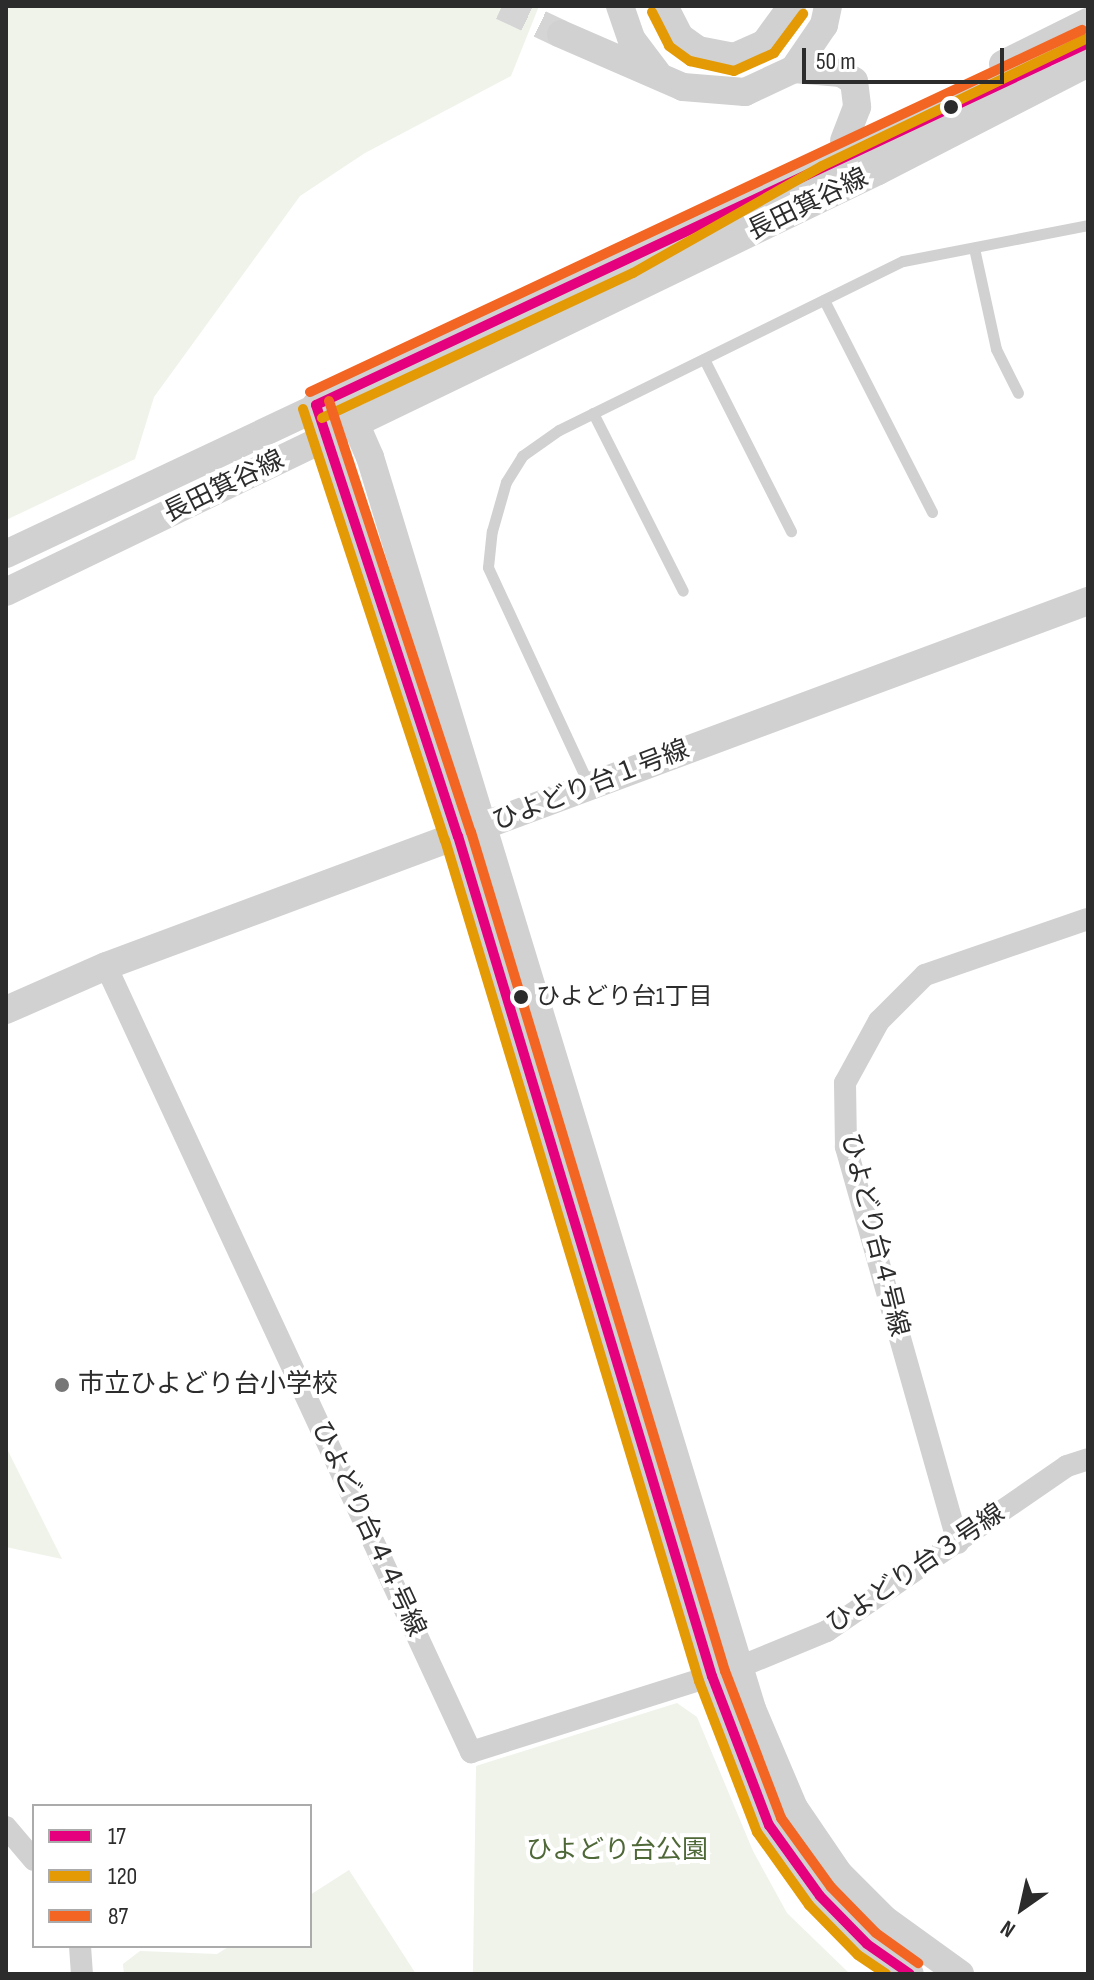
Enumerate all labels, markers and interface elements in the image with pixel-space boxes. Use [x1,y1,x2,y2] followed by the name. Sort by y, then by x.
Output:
[806,32,1008,82] scale bar
[816,47,856,76] text: 50 m
[943,99,959,115] unlabelled marker
[743,162,873,248] street label: 長田箕谷線
[159,444,289,530] street label: 長田箕谷線
[488,734,694,838] street label: ひよどり台１号線
[536,983,712,1011] place label: ひよどり台1丁目
[513,989,529,1005] marker: ひよどり台1丁目
[834,1130,914,1340] street label: ひよどり台４号線
[78,1369,338,1401] place label: 市立ひよどり台小学校
[53,1376,71,1394] marker: 市立ひよどり台小学校
[304,1416,432,1642] street label: ひよどり台４４号線
[821,1498,1011,1640] street label: ひよどり台３号線
[32,1804,312,1948] legend
[108,1822,126,1851] text: 17
[526,1835,708,1867] park label: ひよどり台公園
[108,1862,137,1891] text: 120
[982,1868,1062,1948] north arrow
[108,1902,128,1931] text: 87
[996,1914,1021,1943] text: N

